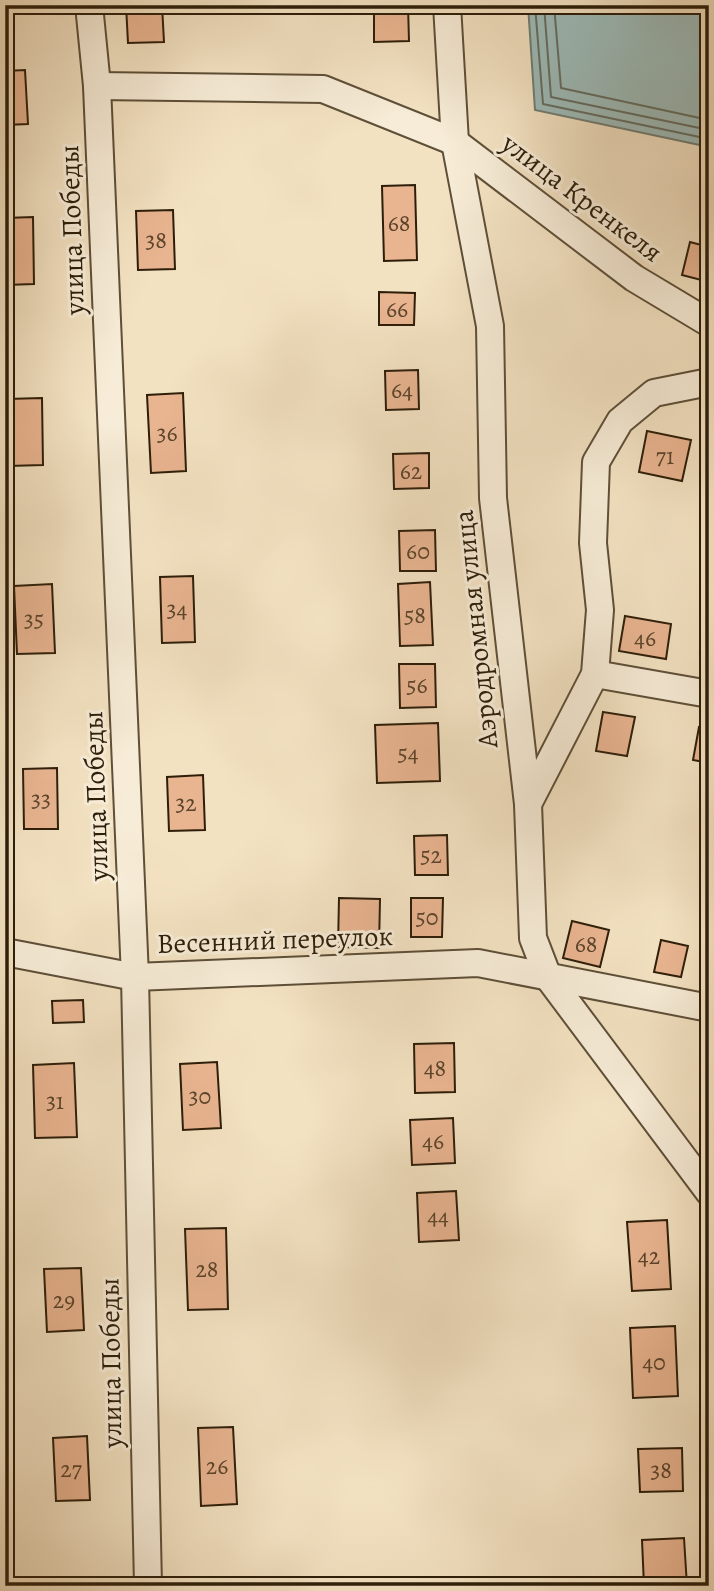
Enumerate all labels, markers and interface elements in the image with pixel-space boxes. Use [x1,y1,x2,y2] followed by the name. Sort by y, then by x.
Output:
[493,124,670,271] street label: улица Кренкеля
[50,144,94,317] street label: улица Победы
[388,207,410,239] house number: 68
[145,224,167,256] house number: 38
[386,293,408,325] house number: 66
[391,374,413,406] house number: 64
[156,417,178,449] house number: 36
[656,440,674,472] house number: 71
[400,455,422,487] house number: 62
[445,508,508,751] street label: Аэродромная улица
[406,535,430,567] house number: 60
[167,593,188,625] house number: 34
[404,599,426,631] house number: 58
[24,603,44,635] house number: 35
[634,622,656,654] house number: 46
[406,669,428,701] house number: 56
[74,710,118,883] street label: улица Победы
[397,737,419,769] house number: 54
[31,783,51,815] house number: 33
[175,787,197,819] house number: 32
[420,839,442,871] house number: 52
[415,901,439,933] house number: 50
[156,917,394,963] street label: Весенний переулок
[575,928,597,960] house number: 68
[424,1052,446,1084] house number: 48
[189,1080,211,1112] house number: 30
[46,1085,64,1117] house number: 31
[422,1125,444,1157] house number: 46
[427,1200,449,1232] house number: 44
[638,1240,660,1272] house number: 42
[195,1253,219,1285] house number: 28
[91,1277,132,1450] street label: улица Победы
[53,1284,75,1316] house number: 29
[642,1346,666,1378] house number: 40
[206,1450,228,1482] house number: 26
[60,1453,83,1485] house number: 27
[650,1454,672,1486] house number: 38

